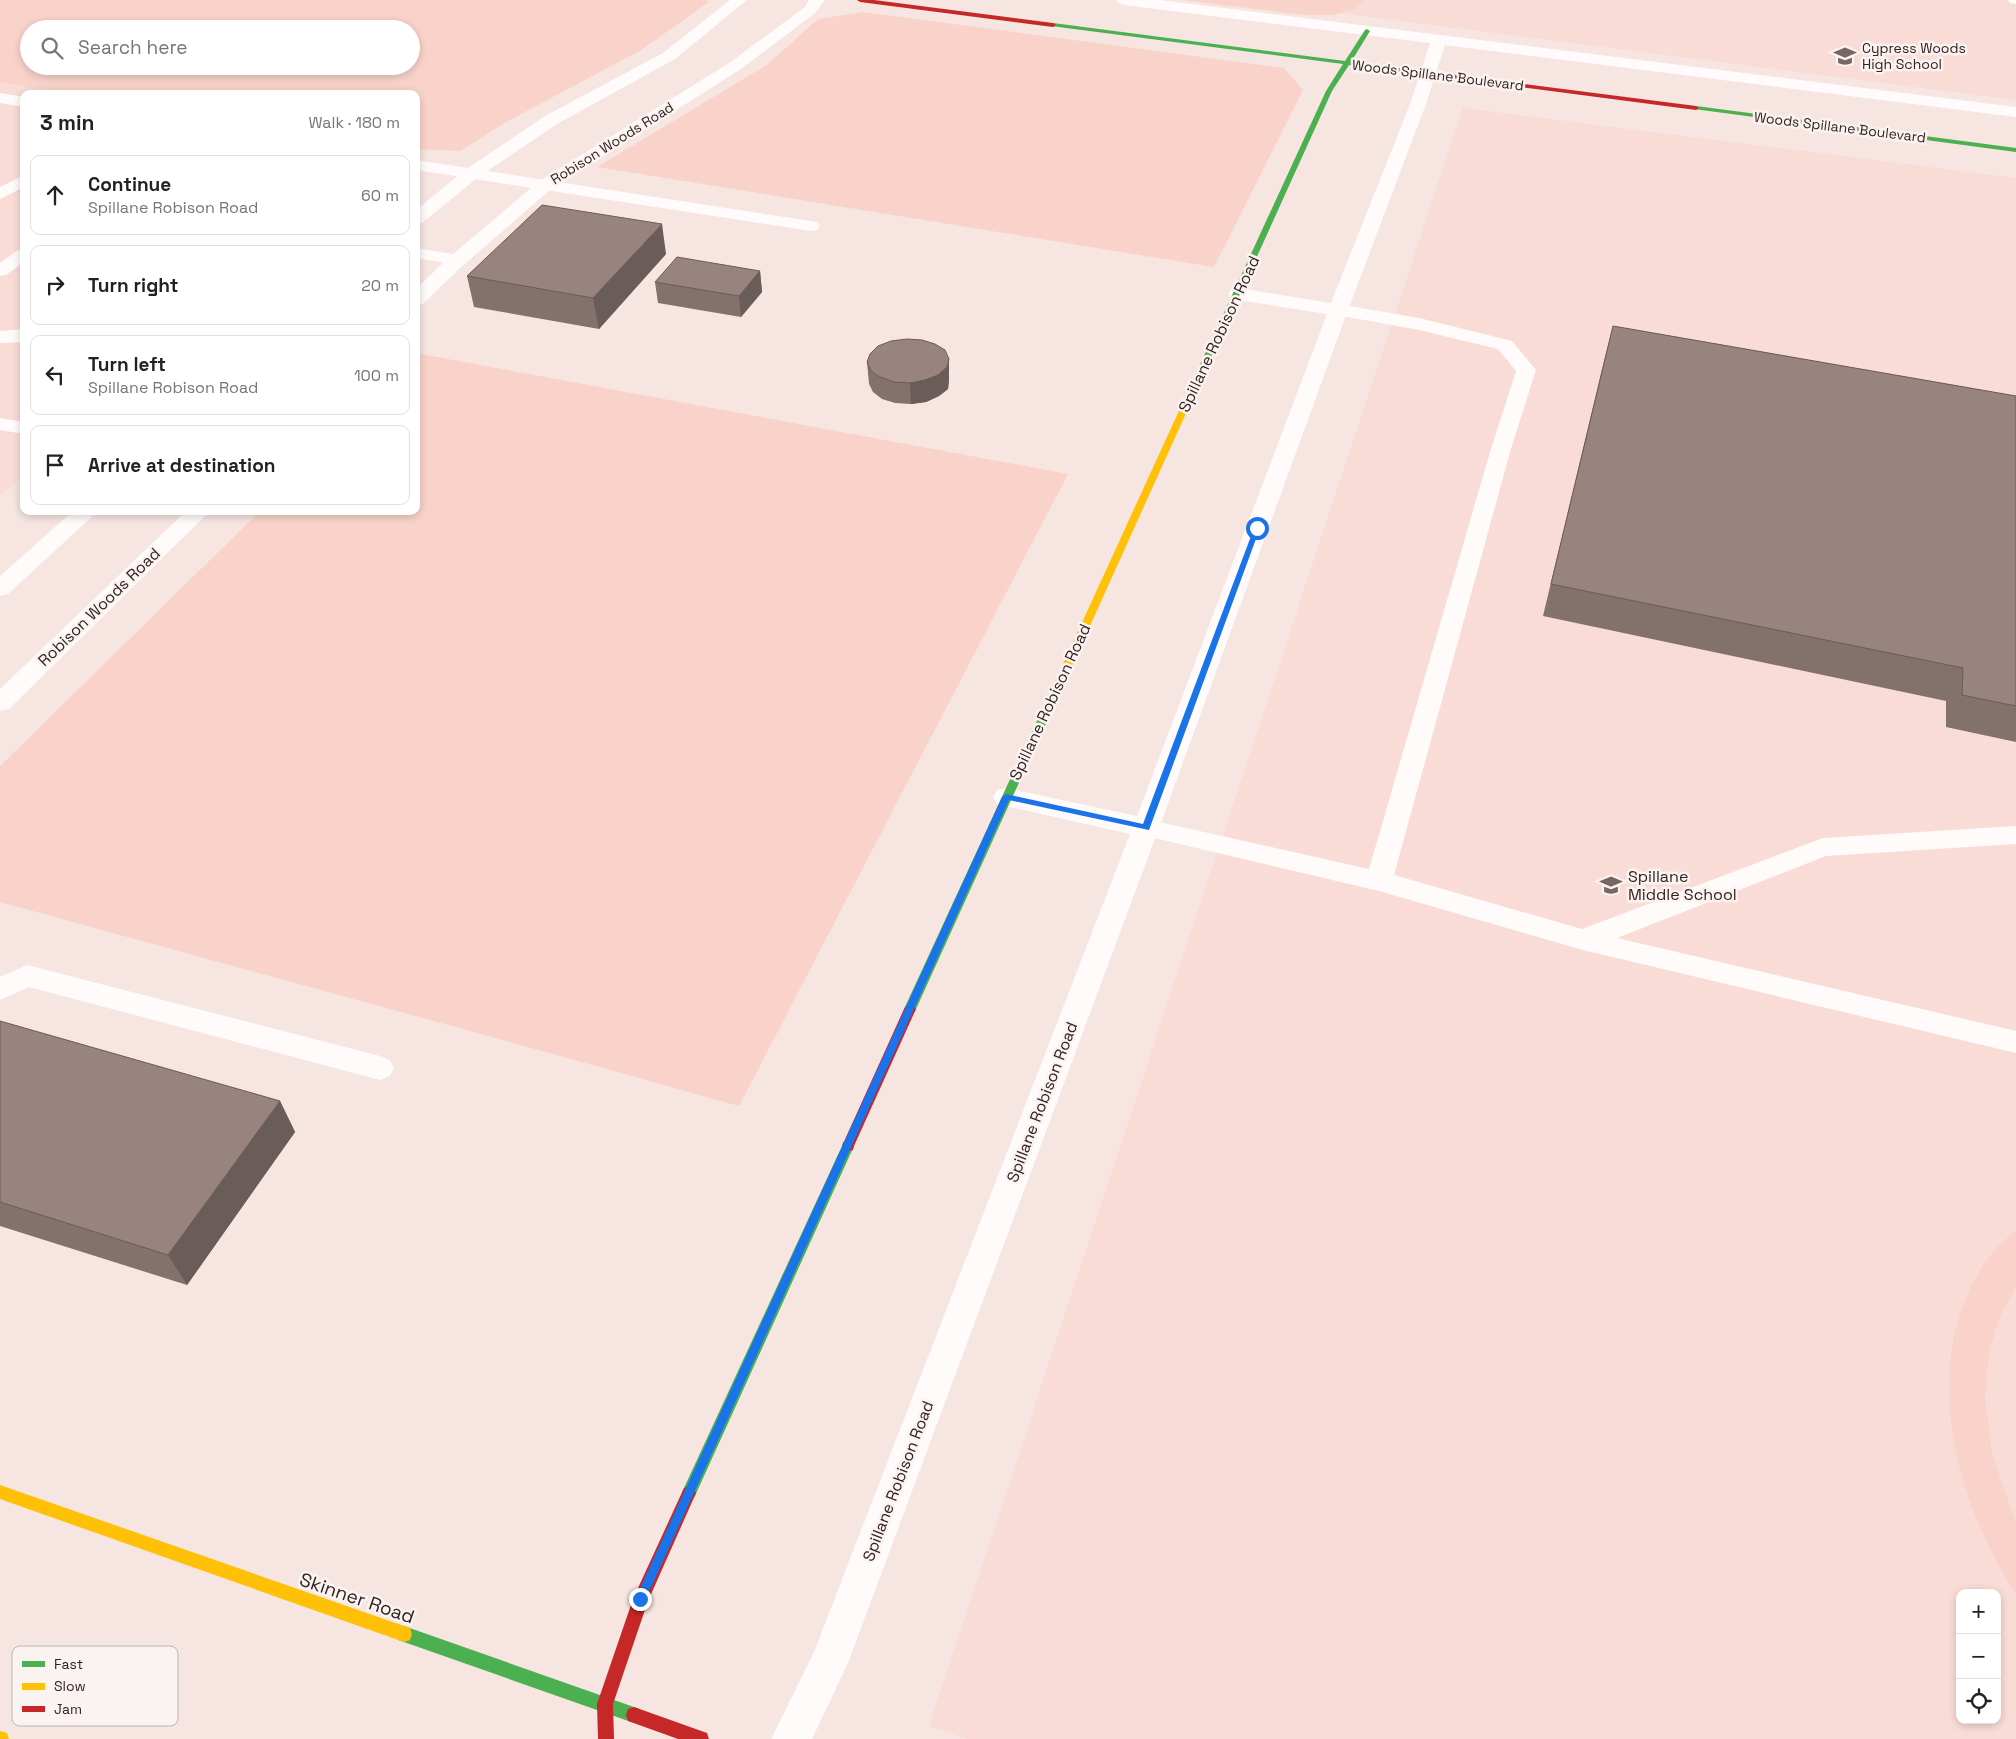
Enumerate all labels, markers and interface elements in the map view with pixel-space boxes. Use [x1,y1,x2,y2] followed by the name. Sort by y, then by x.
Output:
[20,20,420,75] search box
[38,34,66,62] icon: search
[78,35,188,60] text: Search here
[1862,39,1966,73] place label: Cypress Woods High School
[1832,43,1858,69] school or university icon: Cypress Woods High School
[1351,56,1525,94] street label: Woods Spillane Boulevard
[547,98,677,188] street label: Robison Woods Road
[1753,108,1927,146] street label: Woods Spillane Boulevard
[40,109,95,136] text: 3 min
[308,112,400,133] text: Walk · 180 m
[88,172,171,197] text: Continue
[41,181,69,209] icon: ahead
[361,185,399,206] text: 60 m
[88,197,258,218] text: Spillane Robison Road
[1174,252,1264,416] street label: Spillane Robison Road
[41,271,69,299] icon: right
[88,273,178,298] text: Turn right
[361,275,399,296] text: 20 m
[88,352,166,377] text: Turn left
[41,361,69,389] icon: left
[354,365,399,386] text: 100 m
[88,377,258,398] text: Spillane Robison Road
[41,451,69,479] icon: arrive
[88,453,276,478] text: Arrive at destination
[1246,517,1269,540] route start
[33,543,165,671] street label: Robison Woods Road
[1005,620,1095,784] street label: Spillane Robison Road
[1628,866,1737,905] place label: Spillane Middle School
[1598,872,1624,898] school or university icon: Spillane Middle School
[1002,1019,1082,1185] street label: Spillane Robison Road
[858,1398,938,1564] street label: Spillane Robison Road
[296,1567,418,1629] street label: Skinner Road
[629,1588,652,1611] route end
[1956,1589,2001,1724] map controls
[1956,1589,2001,1634] button: +
[1956,1634,2001,1679] button: −
[12,1646,178,1726] legend
[54,1655,83,1673] text: Fast
[54,1677,86,1695] text: Slow
[1956,1679,2001,1724] button: locate
[54,1700,82,1718] text: Jam

